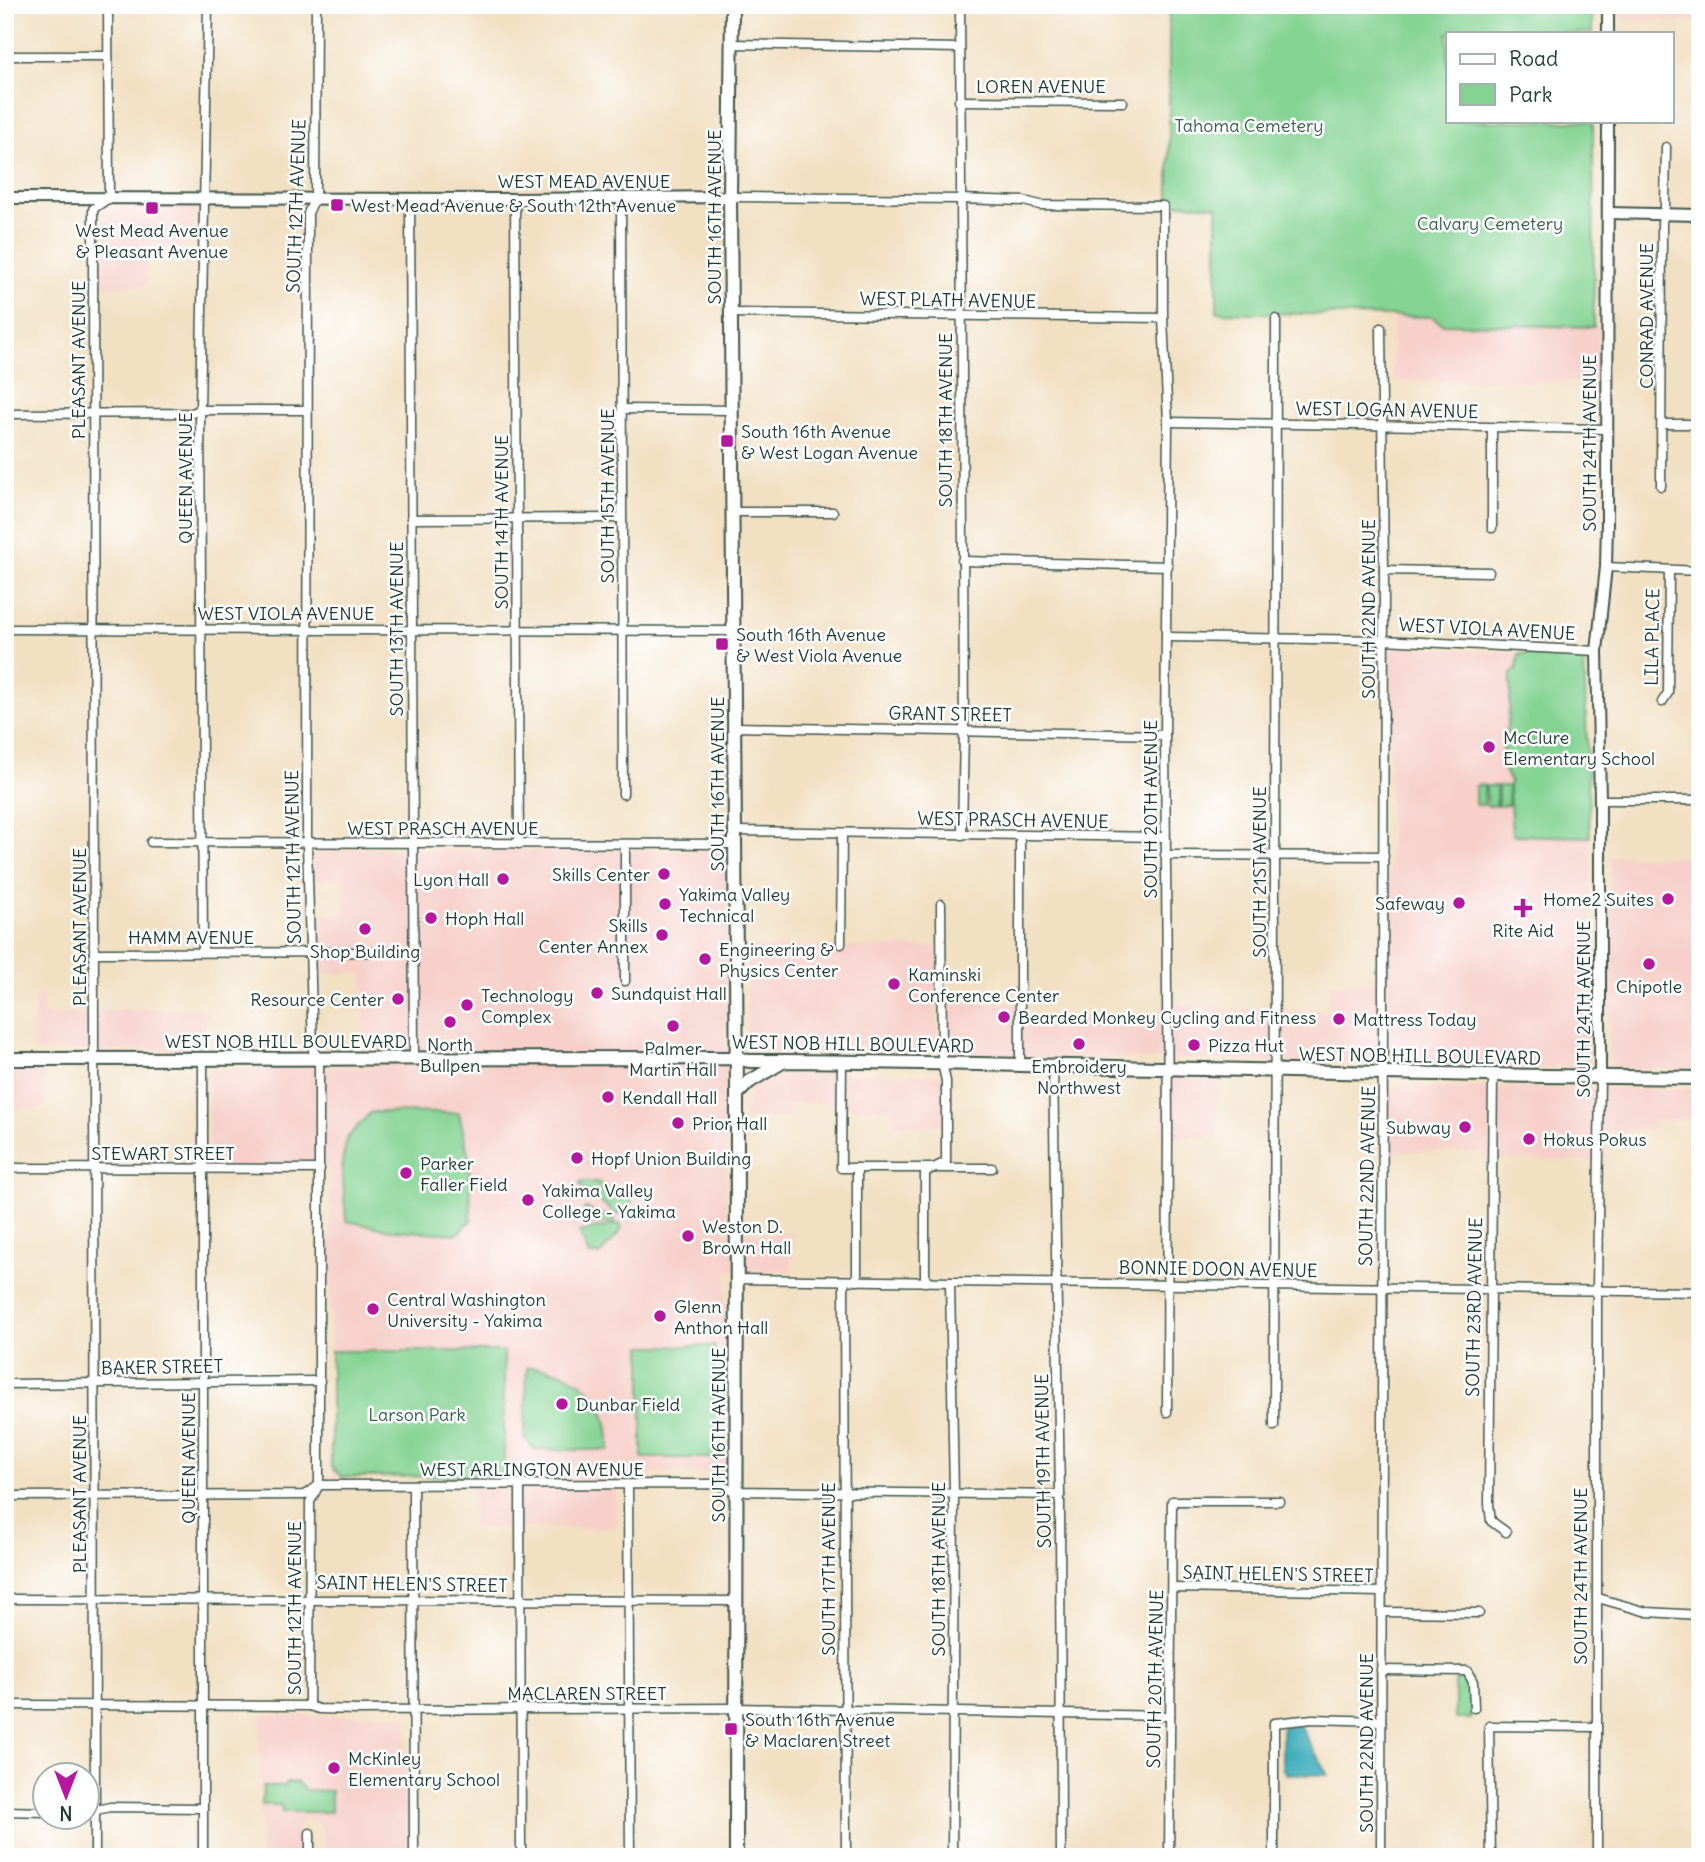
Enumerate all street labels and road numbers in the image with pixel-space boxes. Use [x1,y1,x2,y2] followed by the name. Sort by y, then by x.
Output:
[976,75,1106,98] street label: LOREN AVENUE
[281,118,311,294] street label: SOUTH 12TH AVENUE
[703,129,726,305] street label: SOUTH 16TH AVENUE
[498,170,670,193] street label: WEST MEAD AVENUE
[1635,243,1658,389] street label: CONRAD AVENUE
[67,281,90,439] street label: PLEASANT AVENUE
[860,287,1036,313] street label: WEST PLATH AVENUE
[934,333,957,507] street label: SOUTH 18TH AVENUE
[1578,354,1601,532] street label: SOUTH 24TH AVENUE
[1295,397,1479,423] street label: WEST LOGAN AVENUE
[596,408,619,584] street label: SOUTH 15TH AVENUE
[174,412,197,544] street label: QUEEN AVENUE
[490,435,513,609] street label: SOUTH 14TH AVENUE
[1357,519,1380,699] street label: SOUTH 22ND AVENUE
[385,542,408,717] street label: SOUTH 13TH AVENUE
[1640,588,1664,686] street label: LILA PLACE
[197,602,375,625] street label: WEST VIOLA AVENUE
[1398,613,1576,645] street label: WEST VIOLA AVENUE
[706,696,729,872] street label: SOUTH 16TH AVENUE
[888,701,1012,727] street label: GRANT STREET
[1139,720,1162,898] street label: SOUTH 20TH AVENUE
[280,770,306,944] street label: SOUTH 12TH AVENUE
[1248,786,1271,958] street label: SOUTH 21ST AVENUE
[917,807,1109,833] street label: WEST PRASCH AVENUE
[347,817,539,840] street label: WEST PRASCH AVENUE
[68,848,91,1006] street label: PLEASANT AVENUE
[1572,920,1595,1098] street label: SOUTH 24TH AVENUE
[128,926,254,949] street label: HAMM AVENUE
[165,1030,407,1053] street label: WEST NOB HILL BOULEVARD
[732,1030,974,1058] street label: WEST NOB HILL BOULEVARD
[1299,1042,1541,1070] street label: WEST NOB HILL BOULEVARD
[1354,1086,1380,1266] street label: SOUTH 22ND AVENUE
[91,1142,235,1165] street label: STEWART STREET
[1461,1217,1487,1397] street label: SOUTH 23RD AVENUE
[1118,1256,1318,1282] street label: BONNIE DOON AVENUE
[707,1347,730,1523] street label: SOUTH 16TH AVENUE
[101,1354,223,1380] street label: BAKER STREET
[1030,1373,1056,1549] street label: SOUTH 19TH AVENUE
[177,1392,200,1524] street label: QUEEN AVENUE
[68,1415,91,1573] street label: PLEASANT AVENUE
[420,1458,644,1481] street label: WEST ARLINGTON AVENUE
[817,1482,840,1656] street label: SOUTH 17TH AVENUE
[927,1482,950,1656] street label: SOUTH 18TH AVENUE
[1569,1487,1592,1665] street label: SOUTH 24TH AVENUE
[283,1521,306,1695] street label: SOUTH 12TH AVENUE
[1182,1561,1374,1587] street label: SAINT HELEN'S STREET
[316,1571,508,1597] street label: SAINT HELEN'S STREET
[1142,1589,1168,1769] street label: SOUTH 20TH AVENUE
[1355,1653,1378,1833] street label: SOUTH 22ND AVENUE
[507,1682,667,1705] street label: MACLAREN STREET

